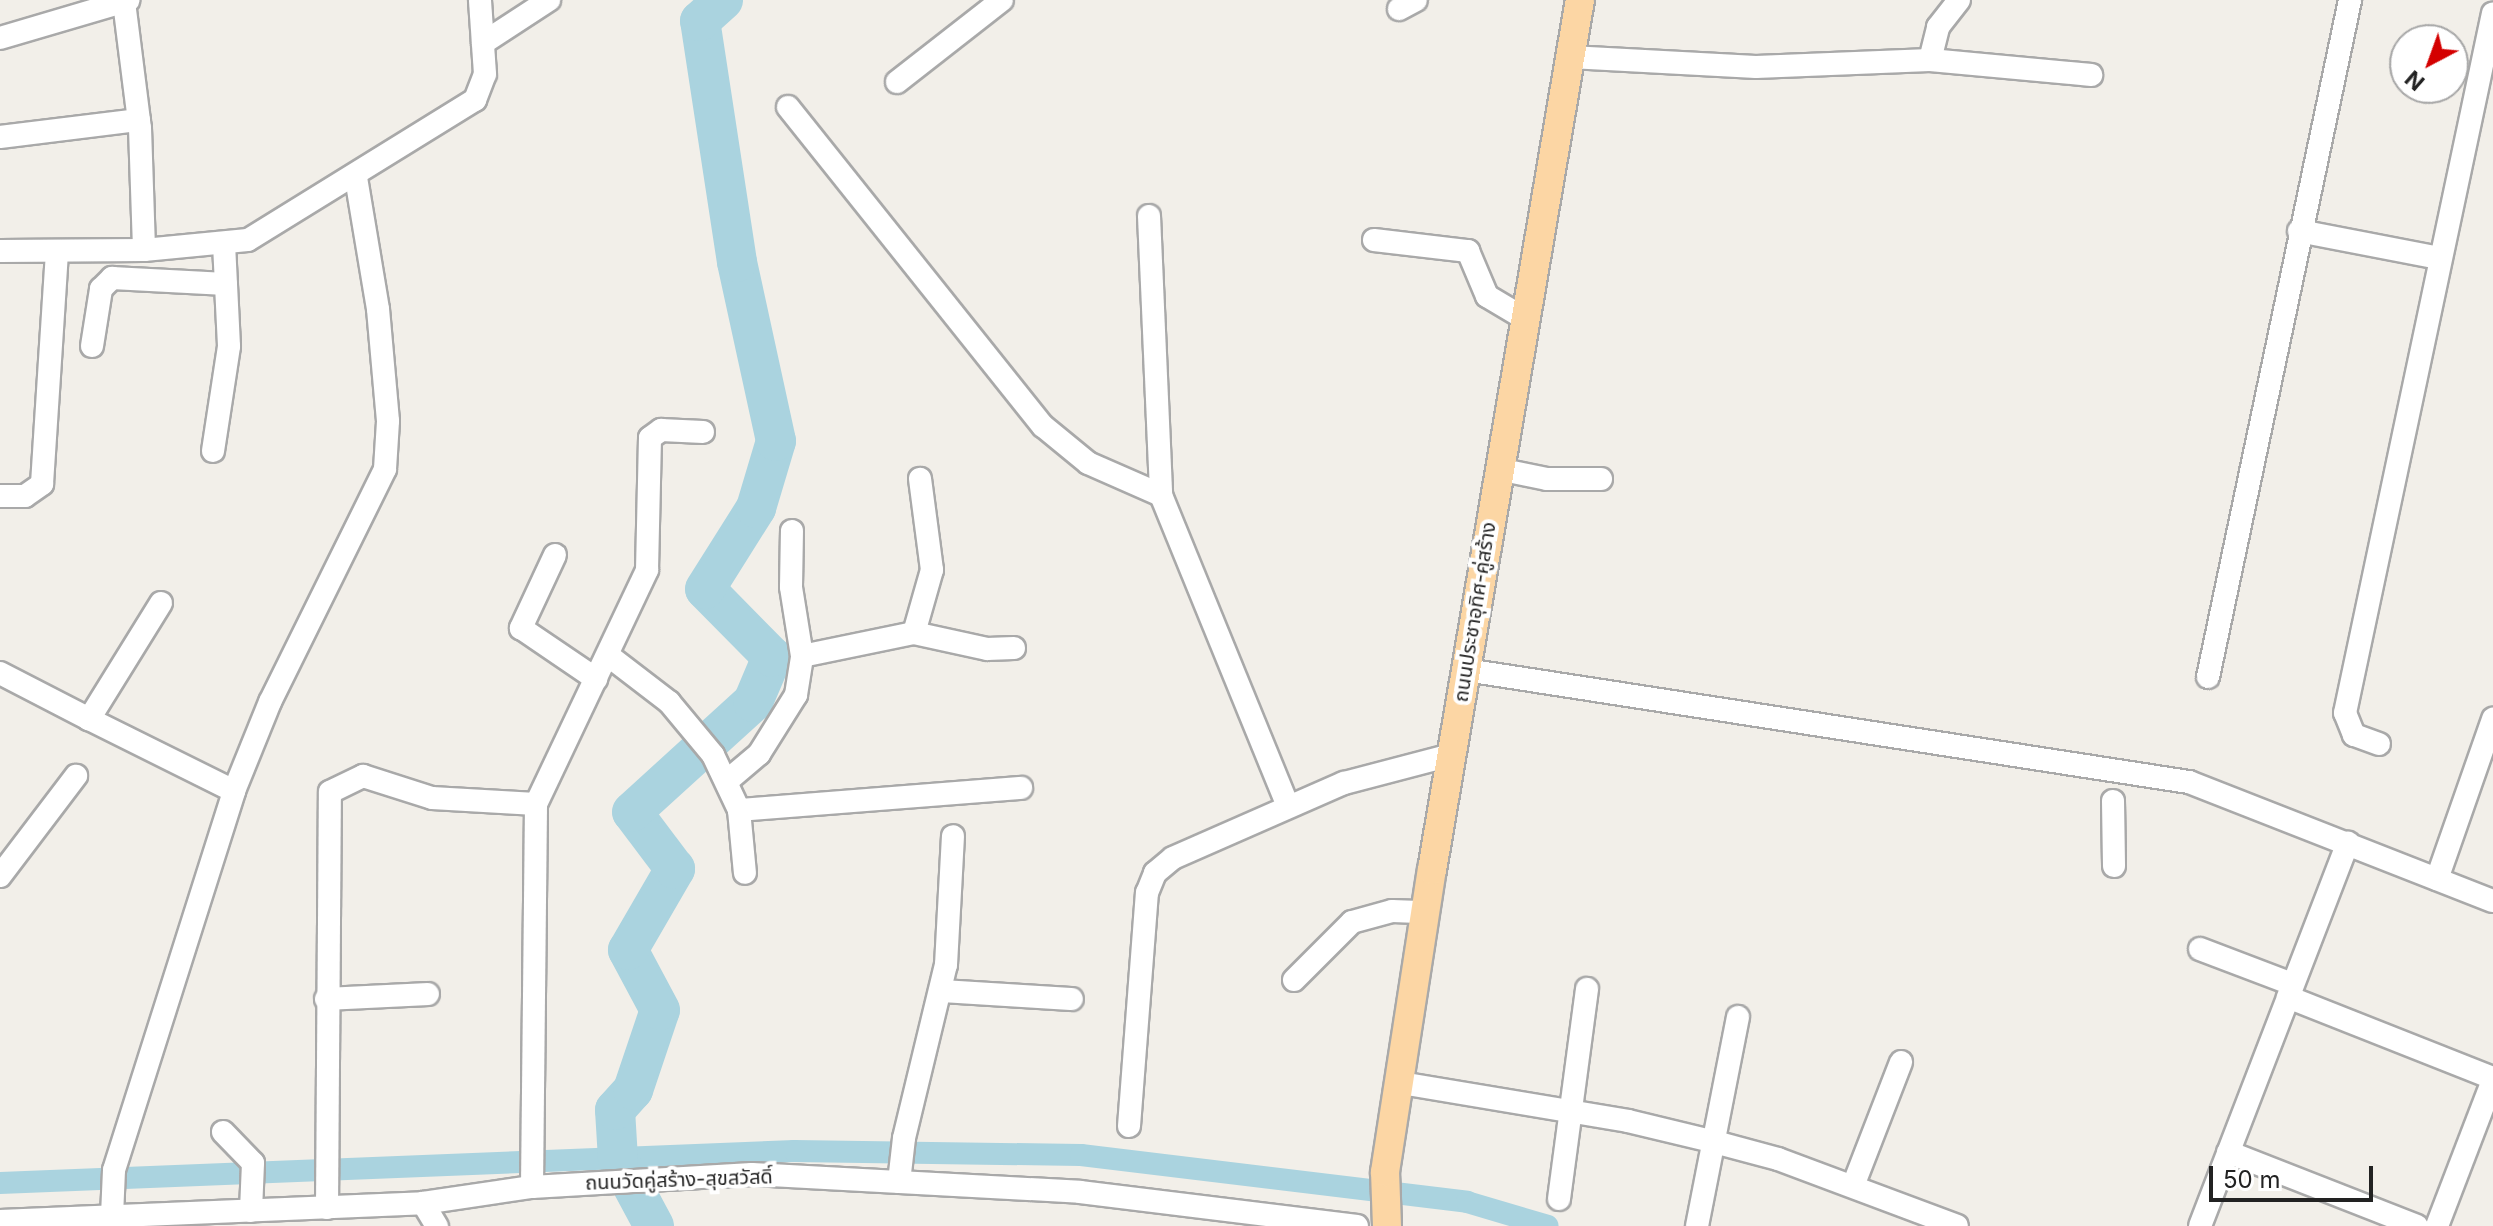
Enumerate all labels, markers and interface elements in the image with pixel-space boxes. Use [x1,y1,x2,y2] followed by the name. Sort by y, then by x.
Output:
[2389,24,2469,104] north arrow
[2400,65,2429,96] text: N
[1449,520,1501,704] street label: ถนนประชาอุทิศ-คู่สร้าง
[2213,1150,2377,1200] scale bar
[585,1165,773,1195] street label: ถนนวัดคู่สร้าง-สุขสวัสดิ์
[2223,1165,2281,1194] text: 50 m

